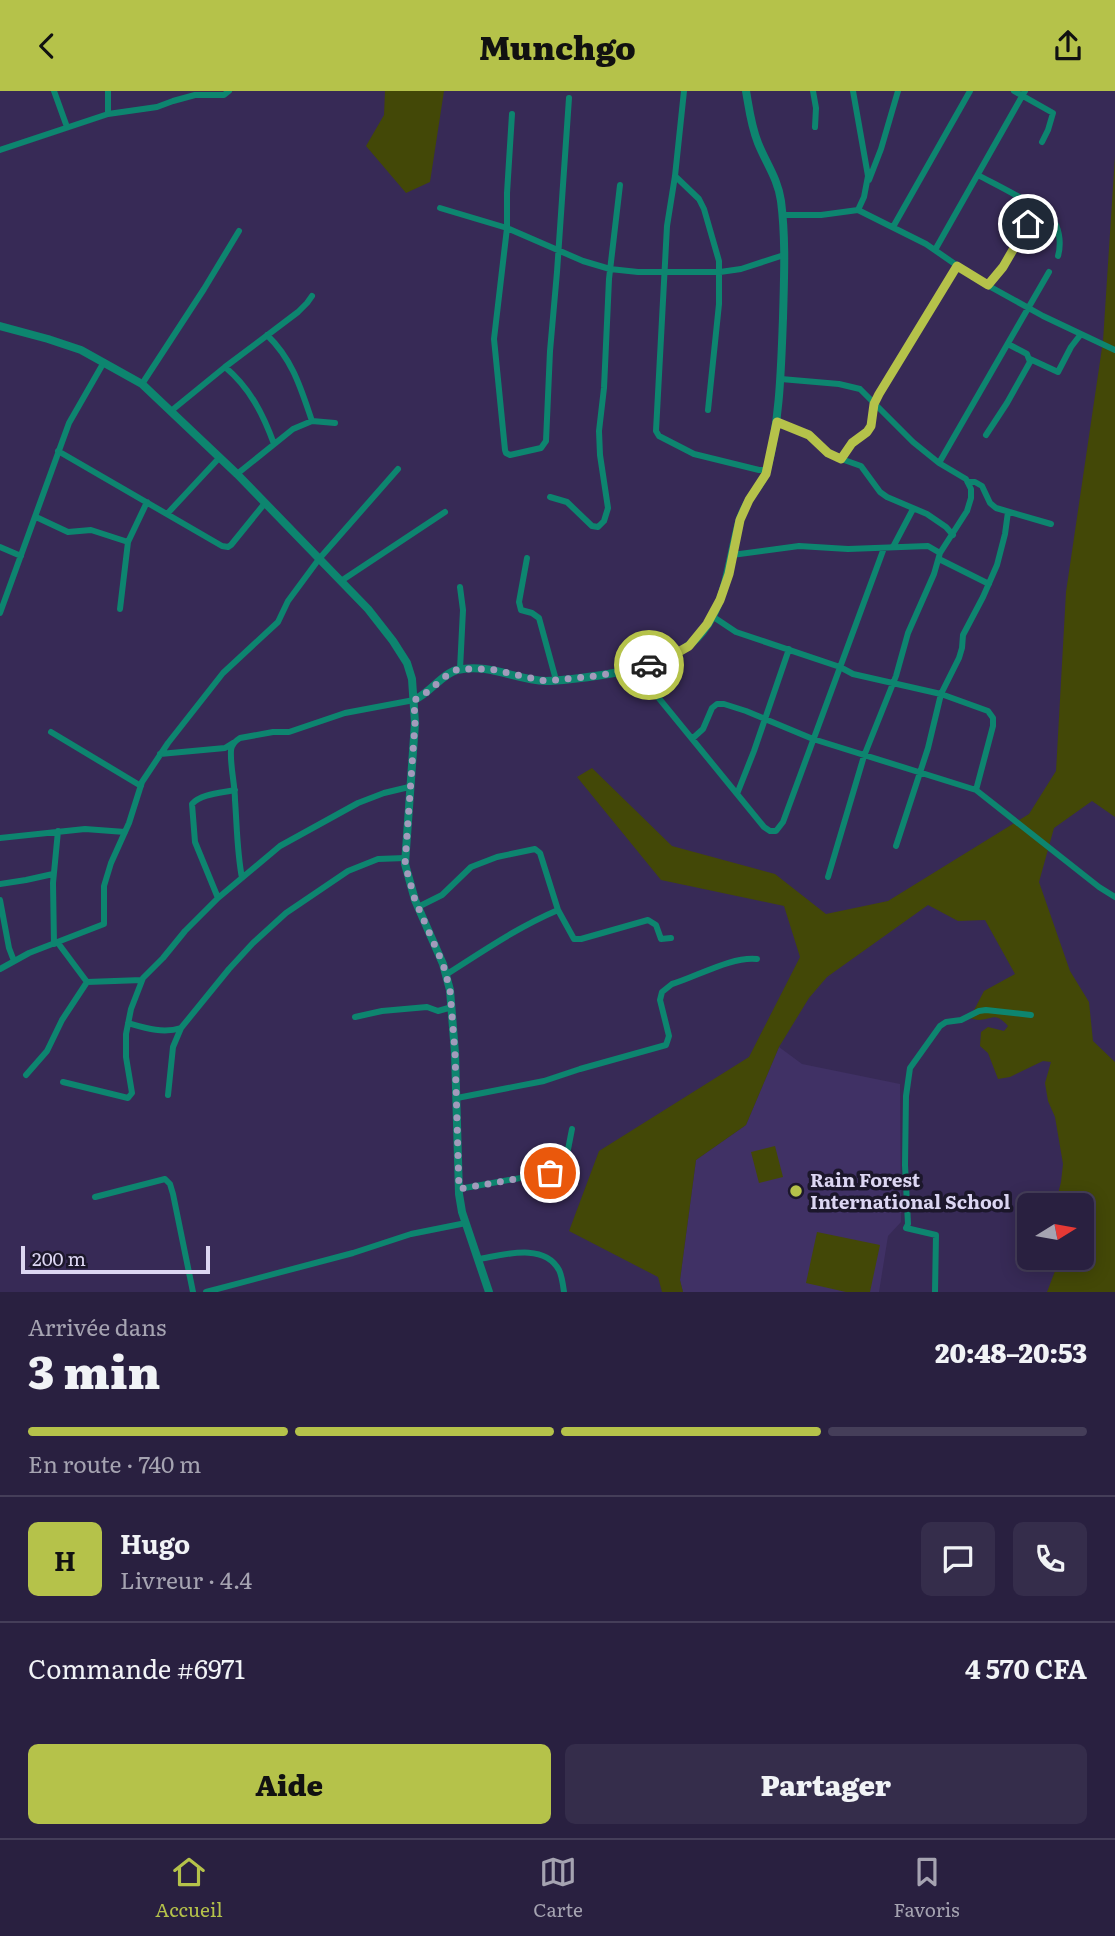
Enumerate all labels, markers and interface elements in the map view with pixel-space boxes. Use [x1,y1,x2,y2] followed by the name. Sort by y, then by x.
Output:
[479,22,636,70] text: Munchgo
[28,27,66,65] icon: back
[1049,27,1087,65] icon: share
[998,194,1058,254] pin
[1009,205,1047,243] icon: home
[614,630,684,700] courier
[630,646,668,684] icon: car
[520,1143,580,1203] pin
[531,1154,569,1192] icon: bag
[810,1165,1011,1215] place label: Rain Forest International School
[788,1183,804,1199] marker: Rain Forest International School
[1017,1193,1094,1271] north arrow
[1017,1193,1094,1270] map controls
[21,1243,210,1275] scale bar
[32,1244,86,1272] text: 200 m
[28,1309,166,1343] text: Arrivée dans
[935,1332,1087,1371] text: 20:48–20:53
[28,1335,160,1403] text: 3 min
[28,1446,201,1480] text: En route · 740 m
[921,1522,995,1596] button: chat
[1013,1522,1087,1596] button: phone
[120,1523,190,1562] text: Hugo
[54,1540,76,1579] text: H
[120,1562,252,1596] text: Livreur · 4.4
[28,1648,245,1687] text: Commande #6971
[965,1648,1087,1687] text: 4 570 CFA
[28,1744,551,1824] button: Aide
[565,1744,1087,1824] button: Partager
[155,1853,223,1923] tab: Accueil
[533,1853,583,1923] tab: Carte
[894,1853,960,1923] tab: Favoris

